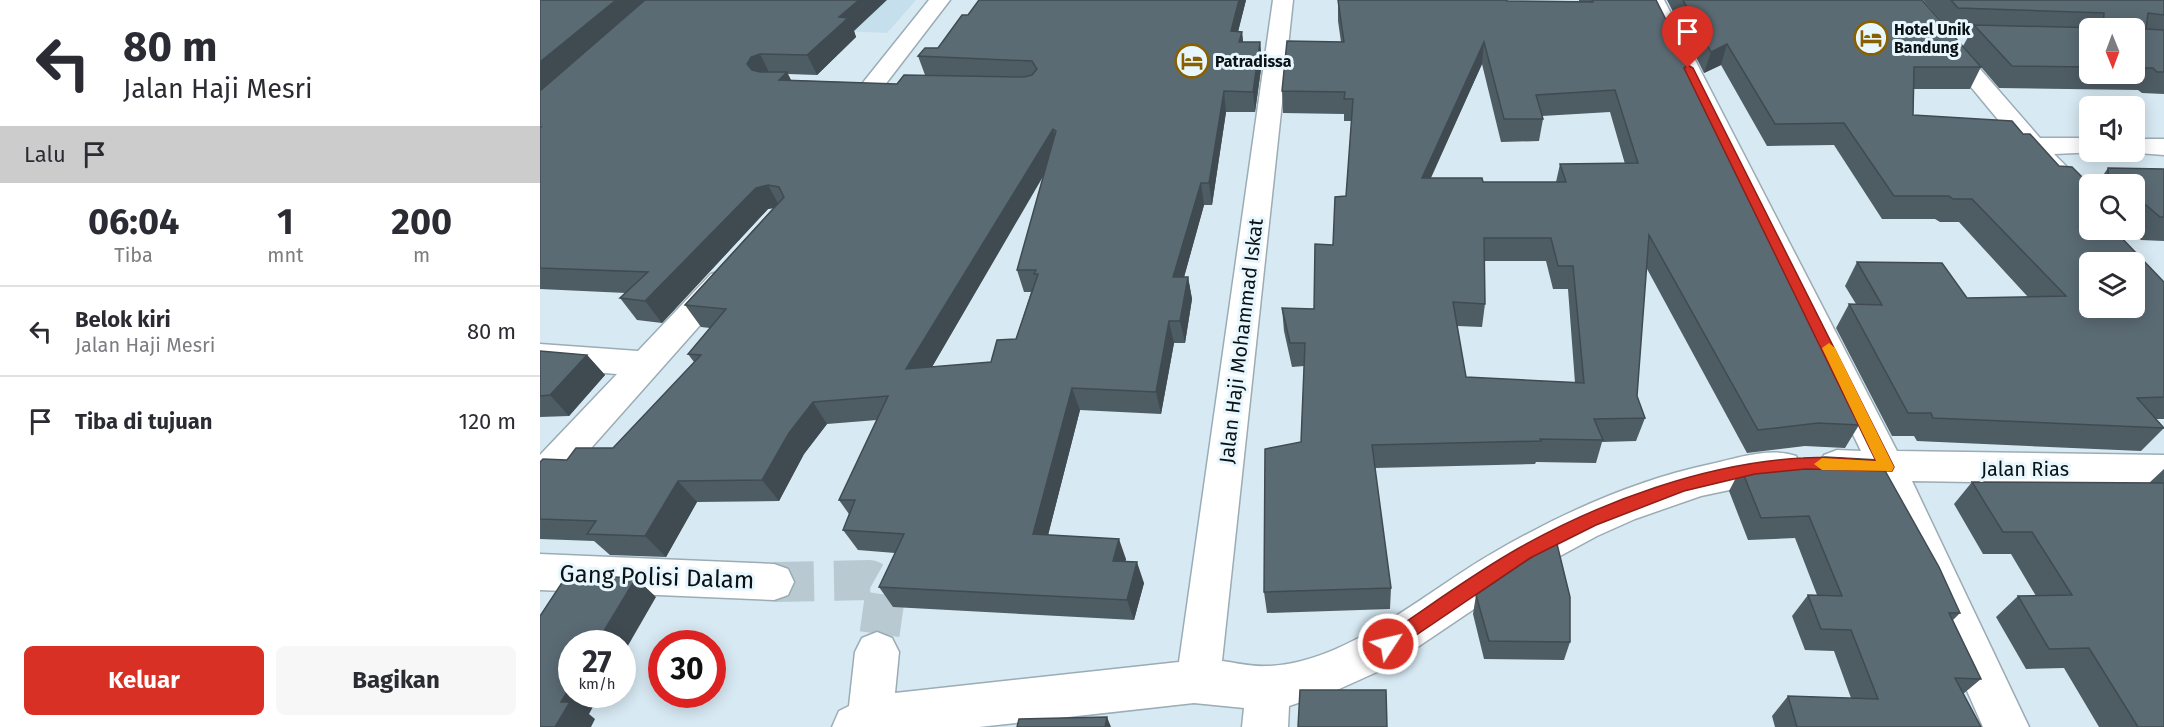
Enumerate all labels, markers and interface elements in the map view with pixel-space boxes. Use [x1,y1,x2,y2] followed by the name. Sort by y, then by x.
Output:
[1662,6,1713,68] pin
[1671,15,1704,48] icon: arrive
[2079,18,2145,84] north arrow
[2079,18,2145,318] map controls
[1853,20,1889,56] hotel icon: Hotel Unik Bandung
[1894,20,1970,57] place label: Hotel Unik Bandung
[123,22,217,72] text: 80 m
[24,24,102,102] icon: left
[1174,43,1210,79] hotel icon: Patradissa
[1215,52,1292,71] place label: Patradissa
[123,73,313,105] text: Jalan Haji Mesri
[2079,96,2145,162] button: sound
[78,138,111,171] icon: arrive
[24,141,66,168] text: Lalu
[2079,174,2145,240] button: search
[88,200,179,244] text: 06:04
[277,200,294,244] text: 1
[391,200,452,244] text: 200
[1214,216,1268,465] street label: Jalan Haji Mohammad Iskat
[114,243,153,267] text: Tiba
[267,243,303,267] text: mnt
[413,243,430,267] text: m
[2079,252,2145,318] button: layers
[75,306,171,333] text: Belok kiri
[24,315,57,348] icon: left
[467,318,516,345] text: 80 m
[75,333,215,357] text: Jalan Haji Mesri
[24,405,57,438] icon: arrive
[75,408,212,435] text: Tiba di tujuan
[459,408,516,435] text: 120 m
[1981,457,2069,481] street label: Jalan Rias
[559,560,755,594] street label: Gang Polisi Dalam
[1356,612,1420,676] position arrow
[648,630,726,708] speed limit sign: 30
[582,644,612,680] text: 27
[24,646,264,715] button: Keluar
[276,646,516,715] button: Bagikan
[578,675,616,693] text: km/h

